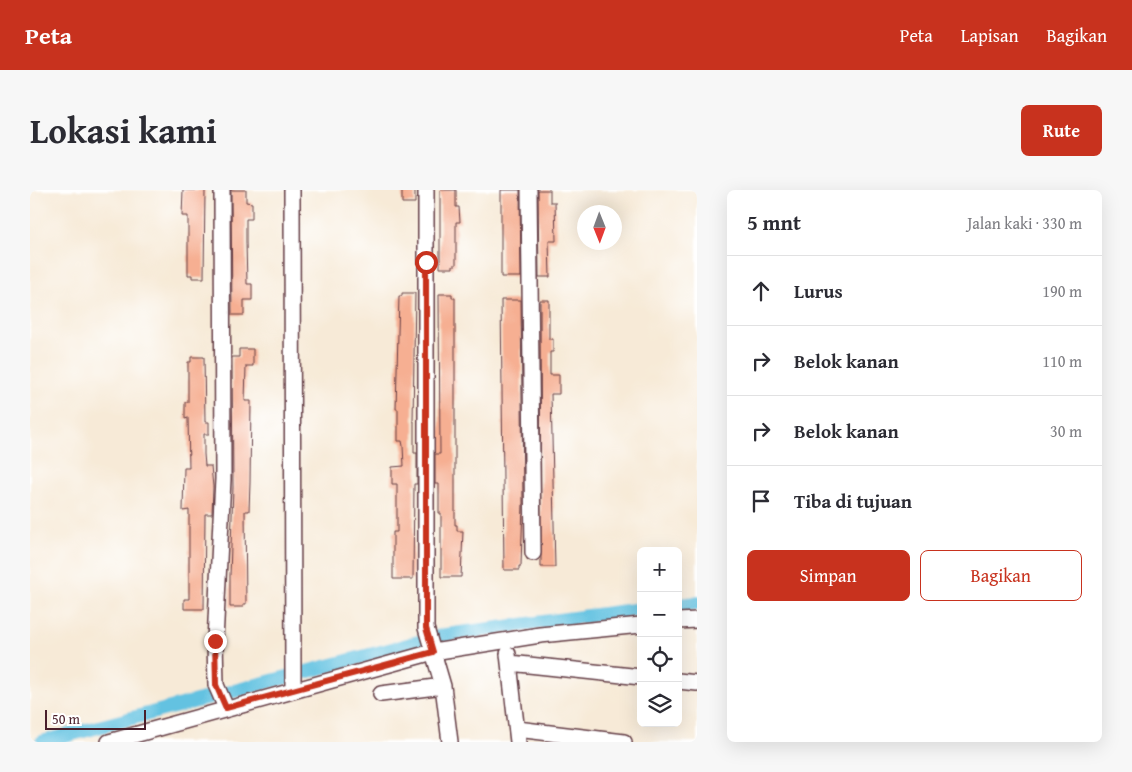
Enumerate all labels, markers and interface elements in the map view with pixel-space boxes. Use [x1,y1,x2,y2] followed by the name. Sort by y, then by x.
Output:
[25,18,72,53] text: Peta
[900,22,933,49] text: Peta
[961,22,1019,49] text: Lapisan
[1047,22,1107,49] text: Bagikan
[30,105,217,156] text: Lokasi kami
[1021,105,1102,156] button: Rute
[577,205,622,250] north arrow
[747,207,801,238] text: 5 mnt
[967,211,1082,235] text: Jalan kaki · 330 m
[415,251,438,274] route start
[747,277,775,305] icon: ahead
[794,277,843,305] text: Lurus
[1042,279,1082,303] text: 190 m
[747,347,775,375] icon: right
[794,347,899,375] text: Belok kanan
[1042,349,1082,373] text: 110 m
[747,417,775,445] icon: right
[794,417,899,445] text: Belok kanan
[1050,419,1082,443] text: 30 m
[747,487,775,515] icon: arrive
[794,487,912,515] text: Tiba di tujuan
[637,547,682,727] map controls
[637,547,682,592] button: +
[747,550,910,601] button: Simpan
[920,550,1082,601] button: Bagikan
[637,592,682,637] button: −
[204,630,227,653] route end
[637,637,682,682] button: locate
[637,682,682,727] button: layers
[45,707,146,730] scale bar
[52,709,80,729] text: 50 m

